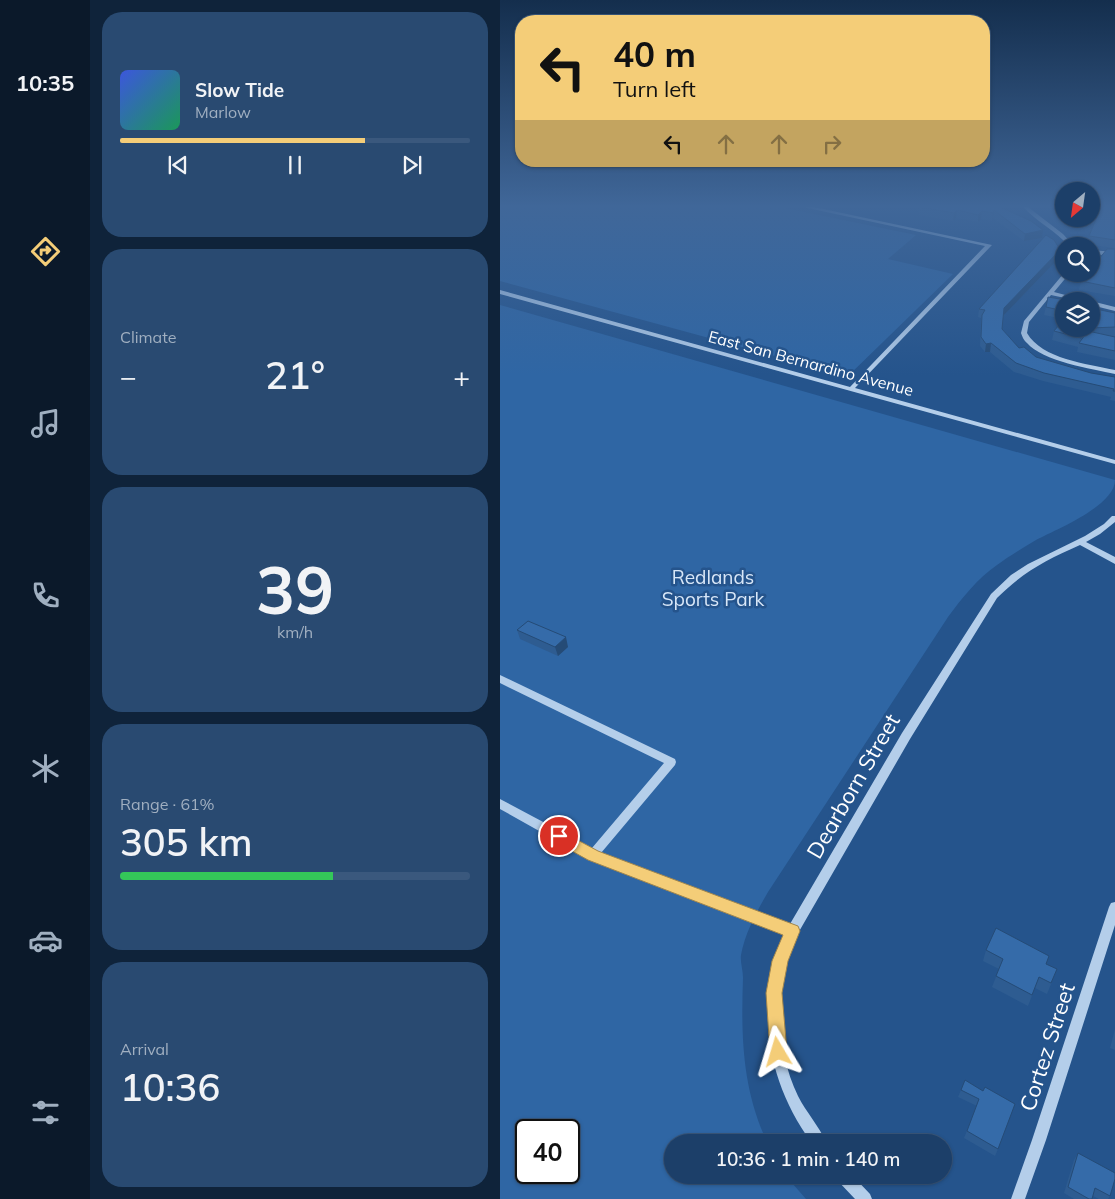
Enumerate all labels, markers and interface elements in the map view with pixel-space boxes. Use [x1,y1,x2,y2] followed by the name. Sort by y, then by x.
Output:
[613,32,696,76] text: 40 m
[530,35,595,100] icon: left
[16,69,74,97] text: 10:35
[613,75,696,103] text: Turn left
[195,78,284,102] text: Slow Tide
[195,102,251,122] text: Marlow
[659,130,687,158] icon: left
[712,130,740,158] icon: ahead
[765,130,793,158] icon: ahead
[818,130,846,158] icon: right
[164,151,192,179] icon: previous
[281,151,309,179] icon: pause
[398,151,426,179] icon: next
[1055,182,1100,228] north arrow
[1055,182,1100,337] map controls
[28,234,63,269] icon: directions
[1055,237,1100,282] button: search
[1055,292,1100,337] button: layers
[706,326,916,400] street label: East San Bernardino Avenue
[120,327,176,347] text: Climate
[265,351,325,399] text: 21°
[120,359,137,394] text: −
[453,359,470,394] text: +
[28,406,63,441] icon: music
[256,549,334,630] text: 39
[662,565,764,611] park label: Redlands Sports Park
[28,578,63,613] icon: phone
[277,622,313,642] text: km/h
[800,708,906,863] street label: Dearborn Street
[28,751,63,786] icon: climate
[120,794,215,814] text: Range · 61%
[538,815,580,857] pin
[120,818,253,866] text: 305 km
[545,822,573,850] icon: arrive
[28,923,63,958] icon: car
[1013,979,1081,1115] street label: Cortez Street
[751,1025,803,1077] position arrow
[120,1039,169,1059] text: Arrival
[120,1063,220,1111] text: 10:36
[28,1095,63,1130] icon: filters
[515,1119,580,1184] speed limit sign: 40
[715,1147,901,1171] text: 10:36 · 1 min · 140 m

